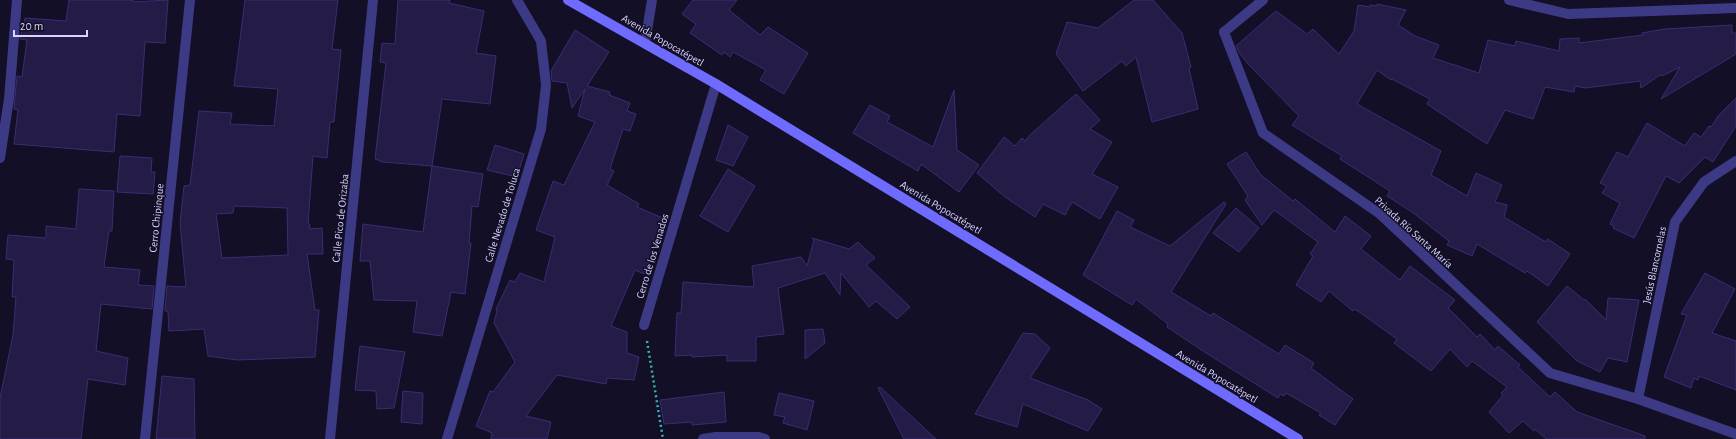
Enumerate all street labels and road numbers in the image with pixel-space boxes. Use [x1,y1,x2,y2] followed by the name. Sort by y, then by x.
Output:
[620,12,706,68] street label: Avenida Popocatépetl
[483,167,522,264] street label: Calle Nevado de Toluca
[330,173,351,263] street label: Calle Pico de Orizaba
[898,179,983,236] street label: Avenida Popocatépetl
[147,183,166,253] street label: Cerro Chipinque
[1373,195,1455,270] street label: Privada Río Santa María
[634,212,671,300] street label: Cerro de los Venados
[1641,225,1668,305] street label: Jesús Blancornelas
[1174,348,1259,405] street label: Avenida Popocatépetl

